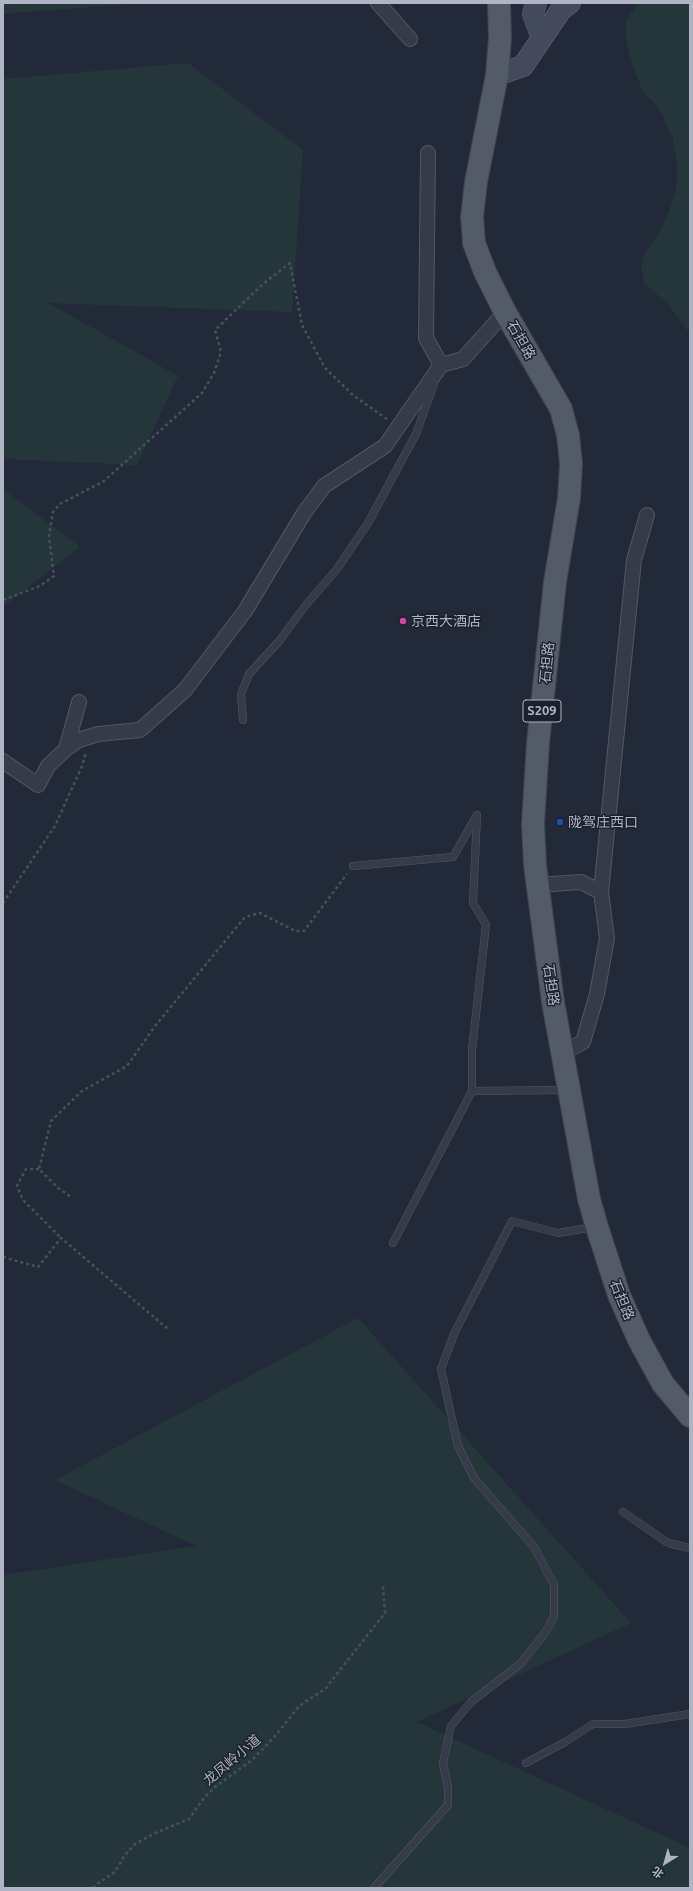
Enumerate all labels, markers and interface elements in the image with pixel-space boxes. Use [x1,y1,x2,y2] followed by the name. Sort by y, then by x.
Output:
[503,318,539,362] street label: 石担路
[411,613,481,629] place label: 京西大酒店
[398,616,408,626] marker: 京西大酒店
[536,641,558,685] street label: 石担路
[523,700,561,722] road number: S209
[568,814,638,830] place label: 陇驾庄西口
[555,817,565,827] marker: 陇驾庄西口
[540,963,562,1007] street label: 石担路
[606,1277,638,1323] street label: 石担路
[200,1731,264,1789] street label: 龙凤岭小道
[645,1843,685,1883] north arrow
[650,1864,666,1881] text: 北

